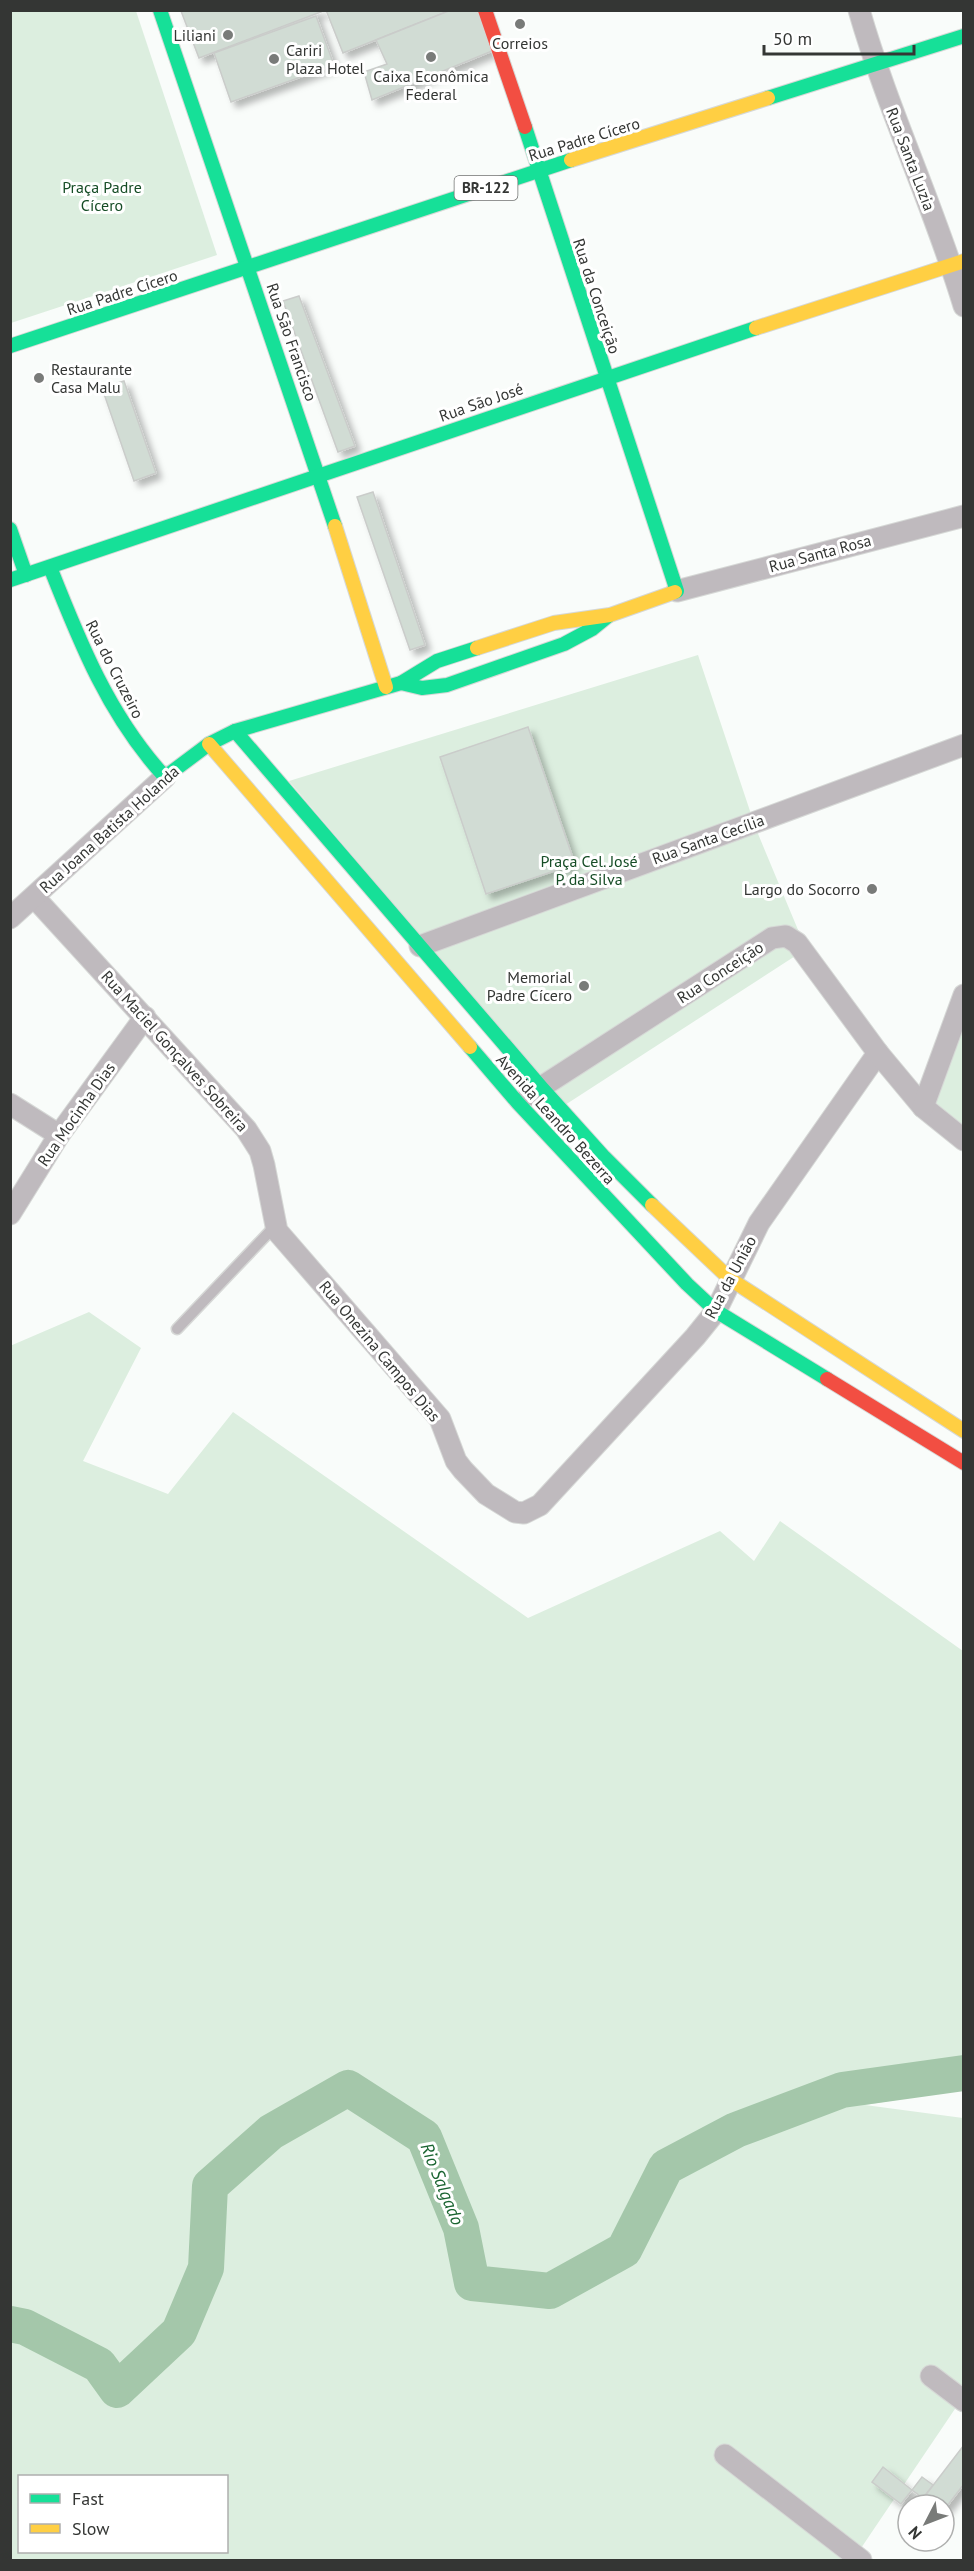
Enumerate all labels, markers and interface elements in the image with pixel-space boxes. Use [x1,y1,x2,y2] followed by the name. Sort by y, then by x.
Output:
[513,17,527,31] marker: Correios
[764,18,914,56] scale bar
[174,25,216,45] place label: Liliani
[773,27,812,50] text: 50 m
[221,28,235,42] marker: Liliani
[492,33,548,53] place label: Correios
[286,40,365,78] place label: Cariri Plaza Hotel
[424,50,438,64] marker: Caixa Econômica Federal
[267,52,281,66] marker: Cariri Plaza Hotel
[373,66,489,104] place label: Caixa Econômica Federal
[882,105,940,213] street label: Rua Santa Luzia
[526,113,642,165] street label: Rua Padre Cícero
[454,176,518,200] road number: BR-122
[62,177,142,215] park label: Praça Padre Cícero
[569,236,625,356] street label: Rua da Conceição
[64,265,180,319] street label: Rua Padre Cícero
[262,280,322,404] street label: Rua São Francisco
[51,359,132,397] place label: Restaurante Casa Malu
[32,371,46,385] marker: Restaurante Casa Malu
[436,378,526,426] street label: Rua São José
[767,530,873,576] street label: Rua Santa Rosa
[82,616,148,722] street label: Rua do Cruzeiro
[35,761,183,897] street label: Rua Joana Batista Holanda
[649,809,767,869] street label: Rua Santa Cecília
[540,851,638,889] park label: Praça Cel. José P. da Silva
[744,879,860,899] place label: Largo do Socorro
[865,882,879,896] marker: Largo do Socorro
[673,937,767,1007] street label: Rua Conceição
[97,966,253,1136] street label: Rua Maciel Gonçalves Sobreira
[487,967,572,1005] place label: Memorial Padre Cícero
[577,979,591,993] marker: Memorial Padre Cícero
[492,1050,620,1188] street label: Avenida Leandro Bezerra
[33,1058,119,1170] street label: Rua Mocinha Dias
[700,1232,760,1322] street label: Rua da União
[315,1277,445,1426] street label: Rua Onezina Campos Dias
[415,2139,469,2229] water label: Rio Salgado
[18,2475,228,2553] legend
[72,2487,104,2510] text: Fast
[896,2493,956,2553] north arrow
[72,2517,110,2540] text: Slow
[904,2522,926,2544] text: N

